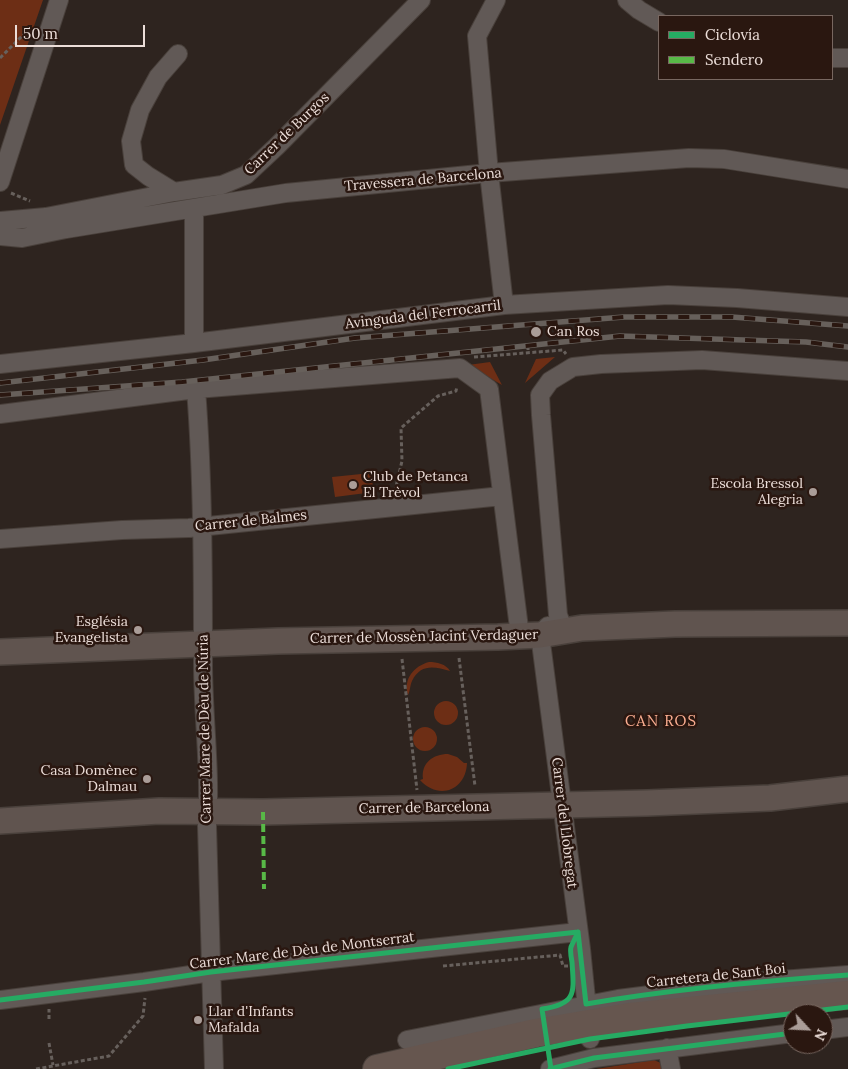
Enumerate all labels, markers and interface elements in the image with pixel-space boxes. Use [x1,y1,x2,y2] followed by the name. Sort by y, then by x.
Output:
[18,15,148,47] scale bar
[658,15,833,80] legend
[23,24,58,43] text: 50 m
[705,25,760,44] text: Ciclovía
[705,50,763,69] text: Sendero
[241,89,333,179] street label: Carrer de Burgos
[344,165,502,195] street label: Travessera de Barcelona
[344,297,502,333] street label: Avinguda del Ferrocarril
[547,324,600,340] place label: Can Ros
[529,325,543,339] marker: Can Ros
[363,469,468,502] place label: Club de Petanca El Trèvol
[710,476,803,508] place label: Escola Bressol Alegria
[347,479,359,491] marker: Club de Petanca El Trèvol
[807,486,819,498] marker: Escola Bressol Alegria
[194,507,308,535] street label: Carrer de Balmes
[55,614,128,646] place label: Església Evangelista
[132,624,144,636] marker: Església Evangelista
[310,627,538,647] street label: Carrer de Mossèn Jacint Verdaguer
[195,634,215,824] street label: Carrer Mare de Dèu de Núria
[624,713,698,731] district label: CAN ROS
[548,757,580,889] street label: Carrer del Llobregat
[40,763,137,796] place label: Casa Domènec Dalmau
[141,773,153,785] marker: Casa Domènec Dalmau
[359,798,489,818] street label: Carrer de Barcelona
[189,929,415,973] street label: Carrer Mare de Dèu de Montserrat
[646,960,786,992] street label: Carretera de Sant Boi
[208,1004,293,1036] place label: Llar d'Infants Mafalda
[783,1004,833,1054] north arrow
[192,1014,204,1026] marker: Llar d'Infants Mafalda
[810,1026,831,1044] text: N

